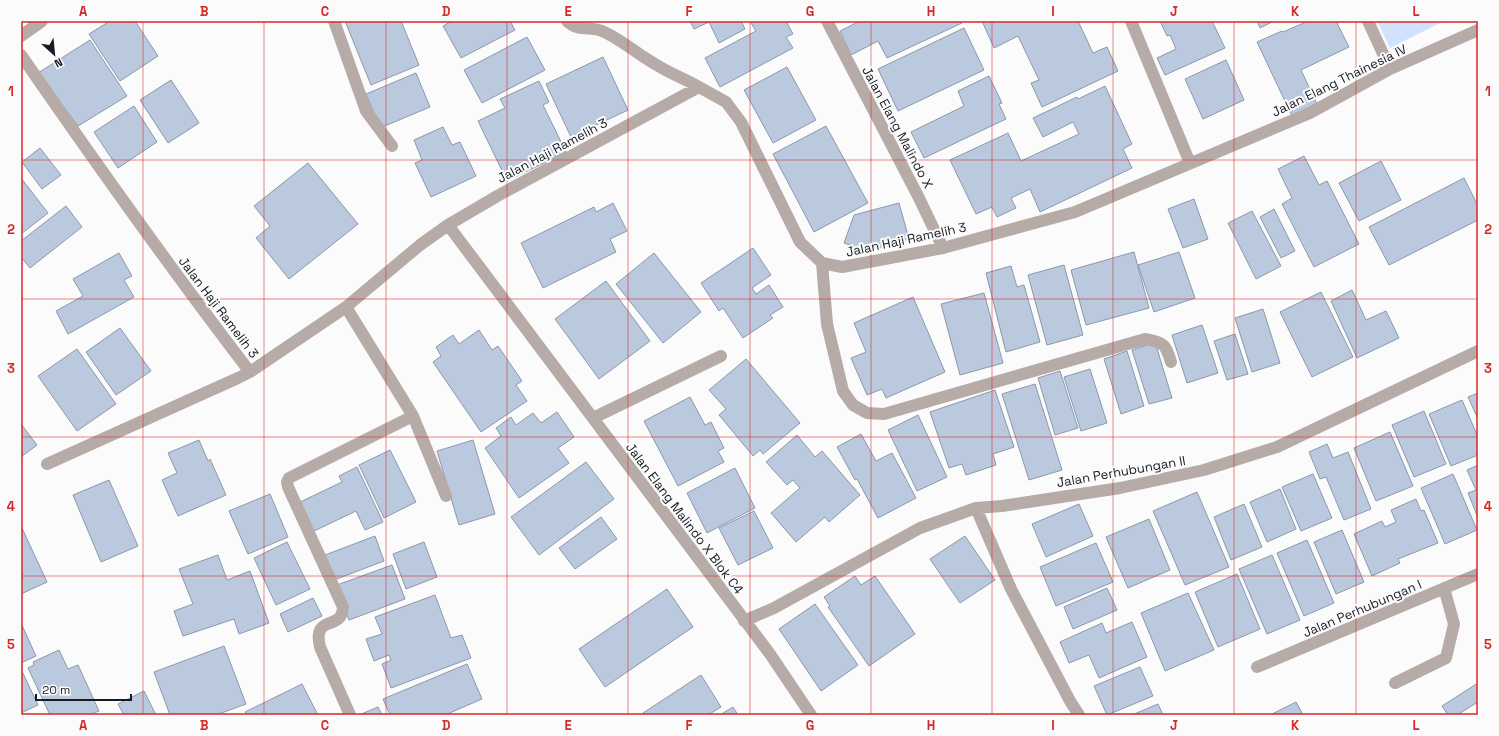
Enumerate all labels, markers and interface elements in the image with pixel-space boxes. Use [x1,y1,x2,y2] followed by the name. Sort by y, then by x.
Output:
[79,3,88,20] text: A
[200,3,209,20] text: B
[321,3,329,20] text: C
[442,3,451,20] text: D
[564,3,572,20] text: E
[686,3,693,20] text: F
[806,3,814,20] text: G
[927,3,935,20] text: H
[1051,3,1055,20] text: I
[1170,3,1178,20] text: J
[1291,3,1300,20] text: K
[1412,3,1420,20] text: L
[34,34,74,74] north arrow
[1269,40,1410,121] street label: Jalan Elang Thainesia IV
[52,55,65,71] text: N
[858,63,937,191] street label: Jalan Elang Malindo X
[8,83,14,100] text: 1
[1485,83,1491,100] text: 1
[494,114,611,187] street label: Jalan Haji Ramelih 3
[844,218,968,261] street label: Jalan Haji Ramelih 3
[7,221,15,238] text: 2
[1484,221,1492,238] text: 2
[175,253,262,362] street label: Jalan Haji Ramelih 3
[7,360,15,377] text: 3
[1484,360,1492,377] text: 3
[622,439,747,598] street label: Jalan Elang Malindo X Blok C4
[1055,452,1187,491] street label: Jalan Perhubungan II
[7,498,15,515] text: 4
[1484,498,1492,515] text: 4
[1300,576,1424,641] street label: Jalan Perhubungan I
[7,636,15,653] text: 5
[1484,636,1492,653] text: 5
[36,676,131,702] scale bar
[42,682,70,698] text: 20 m
[79,717,88,734] text: A
[200,717,209,734] text: B
[321,717,329,734] text: C
[442,717,451,734] text: D
[564,717,572,734] text: E
[686,717,693,734] text: F
[806,717,814,734] text: G
[927,717,935,734] text: H
[1051,717,1055,734] text: I
[1170,717,1178,734] text: J
[1291,717,1300,734] text: K
[1412,717,1420,734] text: L

